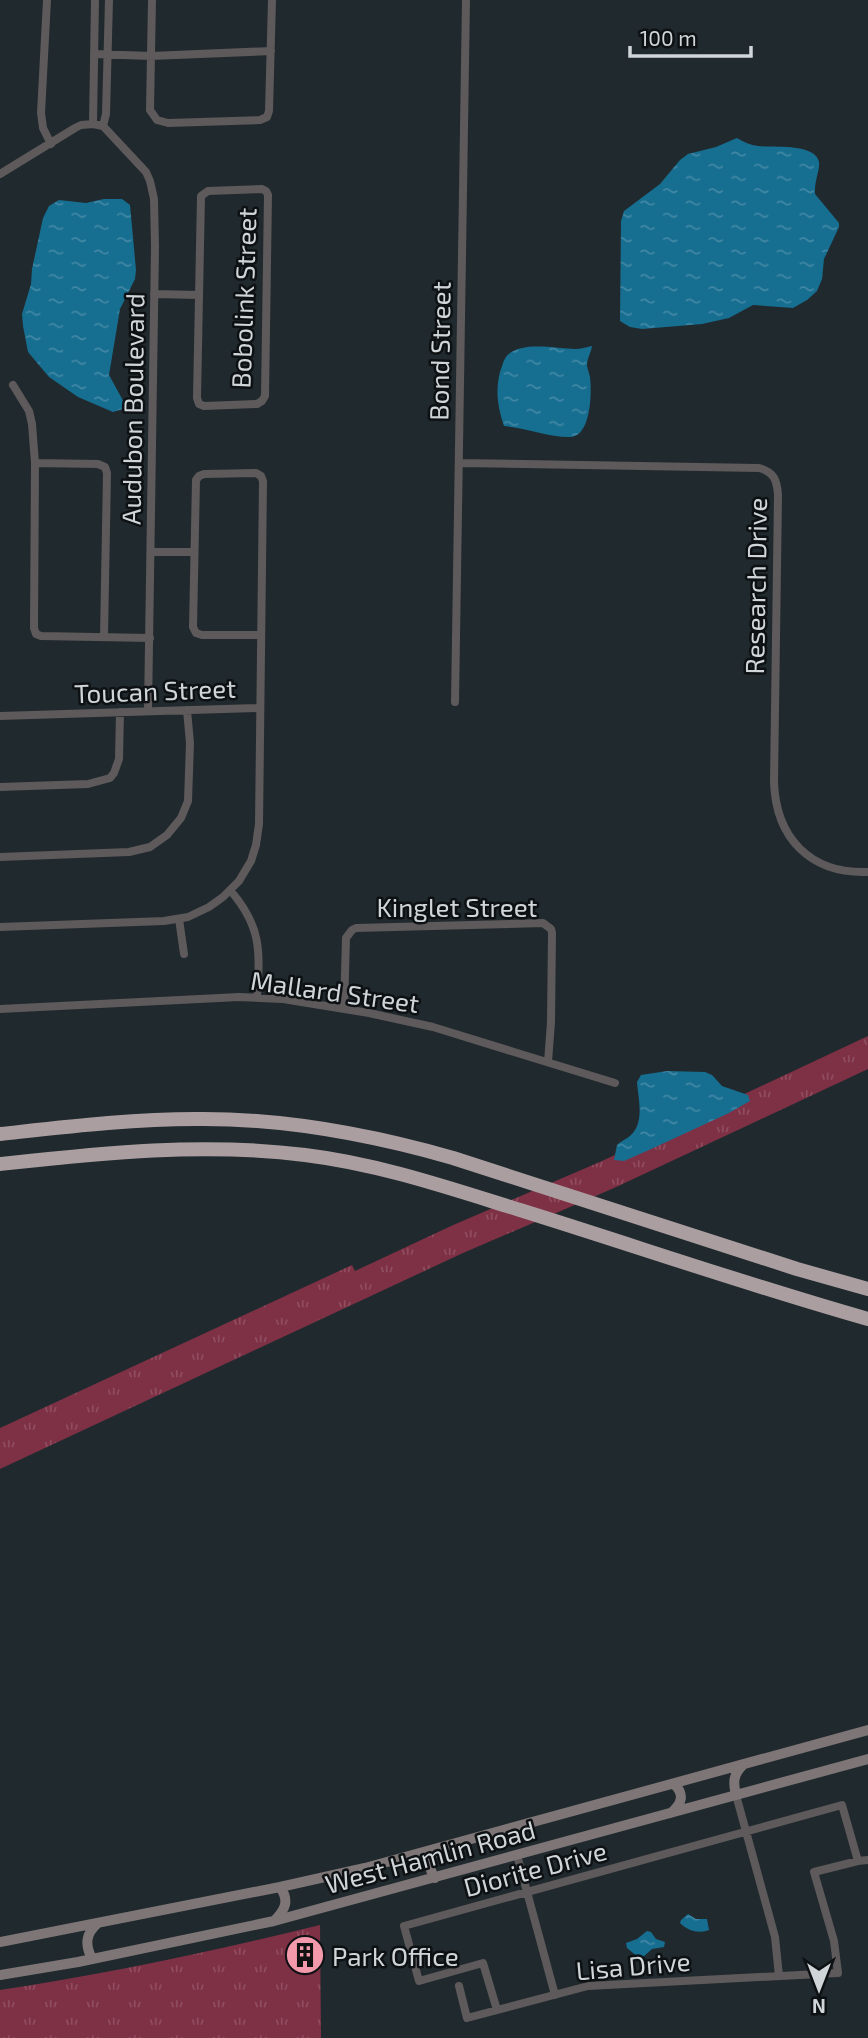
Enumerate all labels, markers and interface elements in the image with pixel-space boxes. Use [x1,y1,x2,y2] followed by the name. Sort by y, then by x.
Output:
[630,14,751,58] scale bar
[640,25,697,50] text: 100 m
[224,207,262,389] street label: Bobolink Street
[422,281,456,421] street label: Bond Street
[114,293,150,525] street label: Audubon Boulevard
[738,497,772,675] street label: Research Drive
[74,672,237,708] street label: Toucan Street
[376,891,538,922] street label: Kinglet Street
[249,964,421,1018] street label: Mallard Street
[321,1813,539,1899] street label: West Hamlin Road
[460,1834,610,1902] street label: Diorite Drive
[284,1934,326,1976] building icon: Park Office
[332,1940,459,1971] place label: Park Office
[574,1945,692,1985] street label: Lisa Drive
[784,1954,854,2024] north arrow
[812,1995,826,2018] text: N

